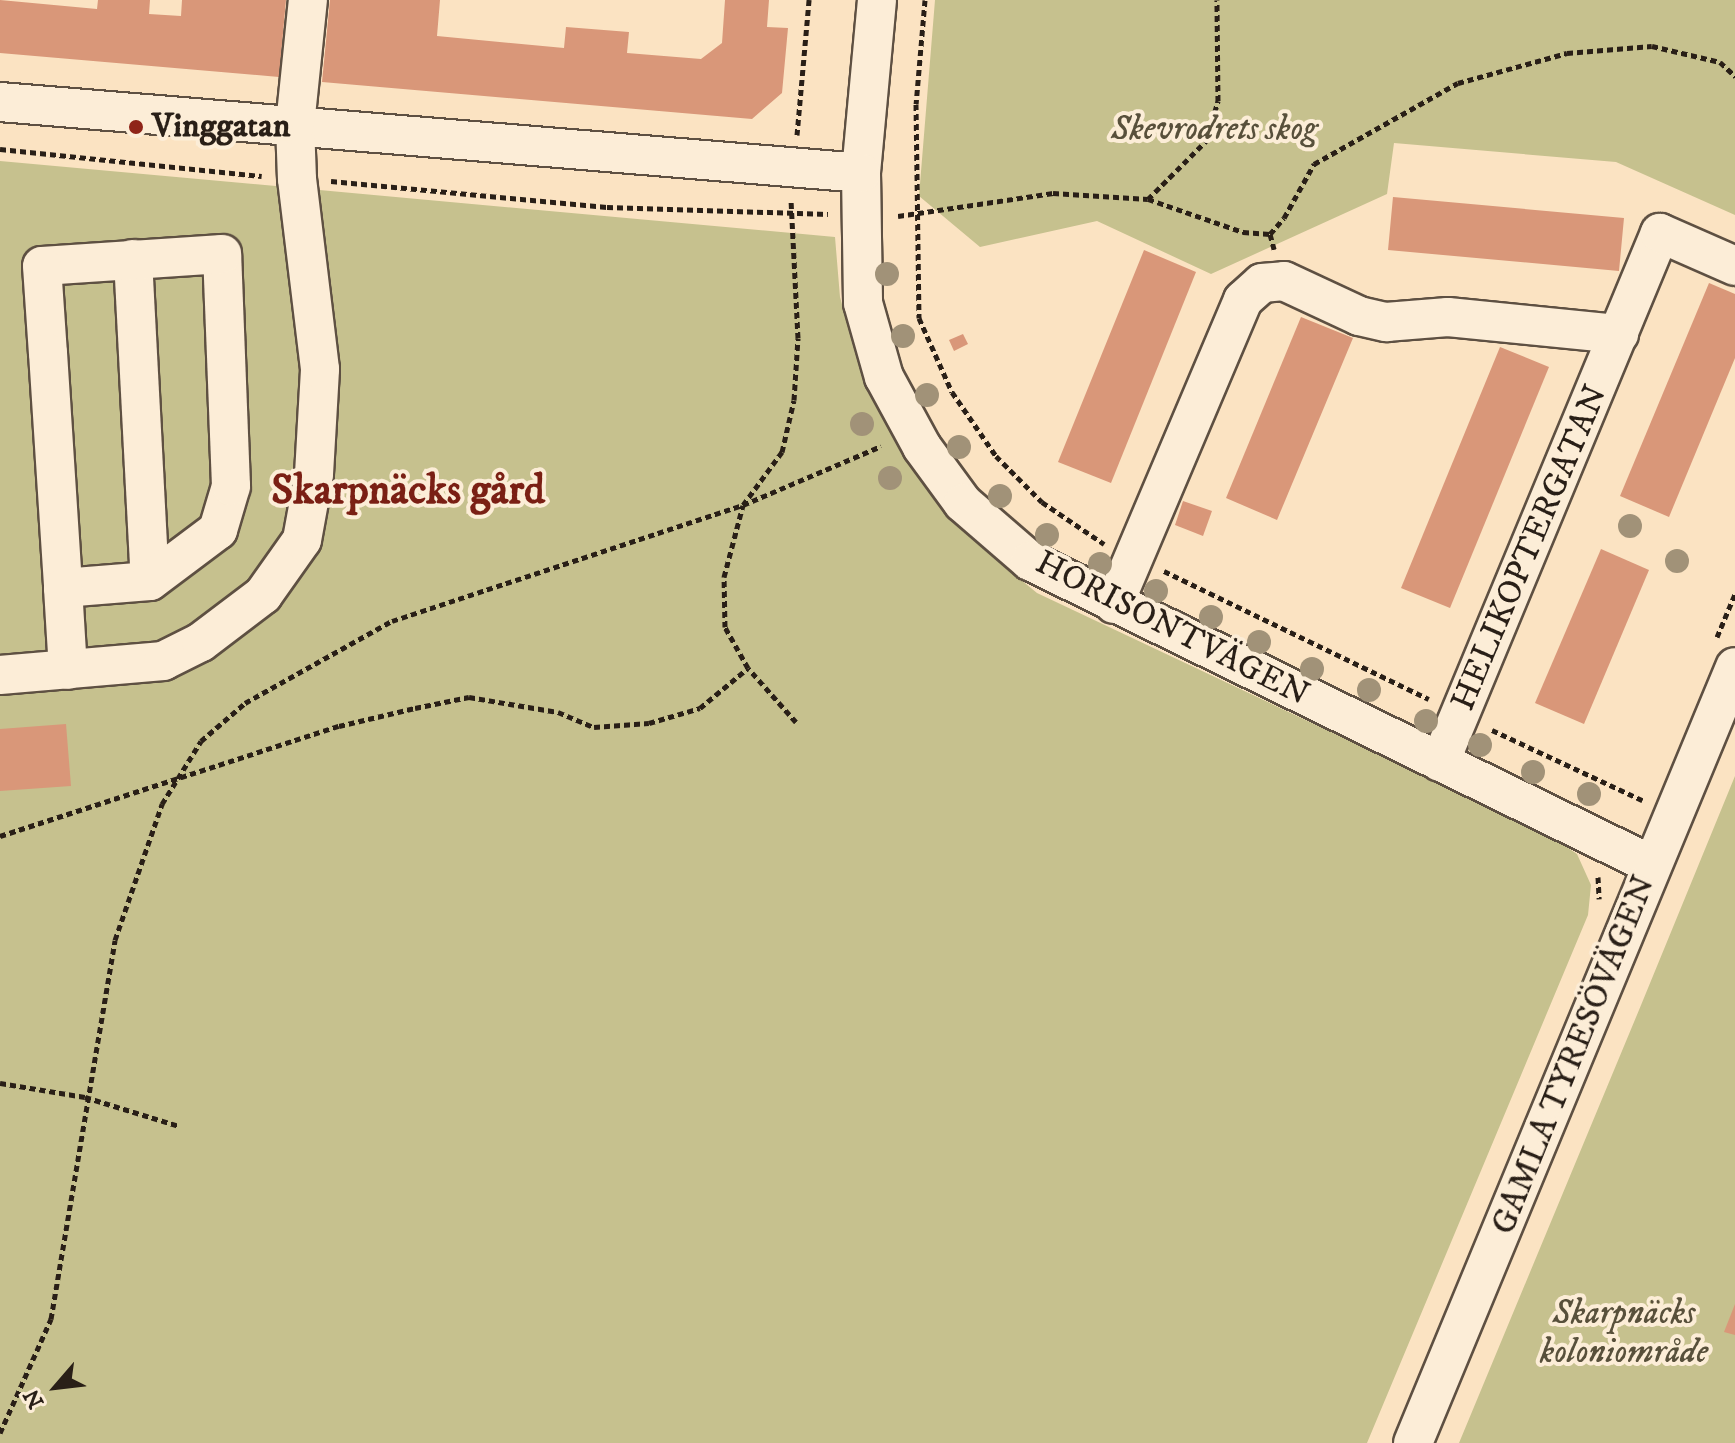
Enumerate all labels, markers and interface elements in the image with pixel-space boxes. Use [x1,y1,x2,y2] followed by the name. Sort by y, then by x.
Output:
[152,107,290,147] place label: Vinggatan
[1111,110,1317,150] park label: Skevrodrets skog
[127,118,145,136] marker: Vinggatan
[1443,379,1617,717] street label: HELIKOPTERGATAN
[271,466,545,516] district label: Skarpnäcks gård
[1028,542,1316,716] street label: HORISONTVÄGEN
[1483,870,1665,1240] street label: GAMLA TYRESÖVÄGEN
[1540,1293,1708,1372] park label: Skarpnäcks koloniområde
[16,1347,96,1427] north arrow
[18,1384,51,1413] text: N

